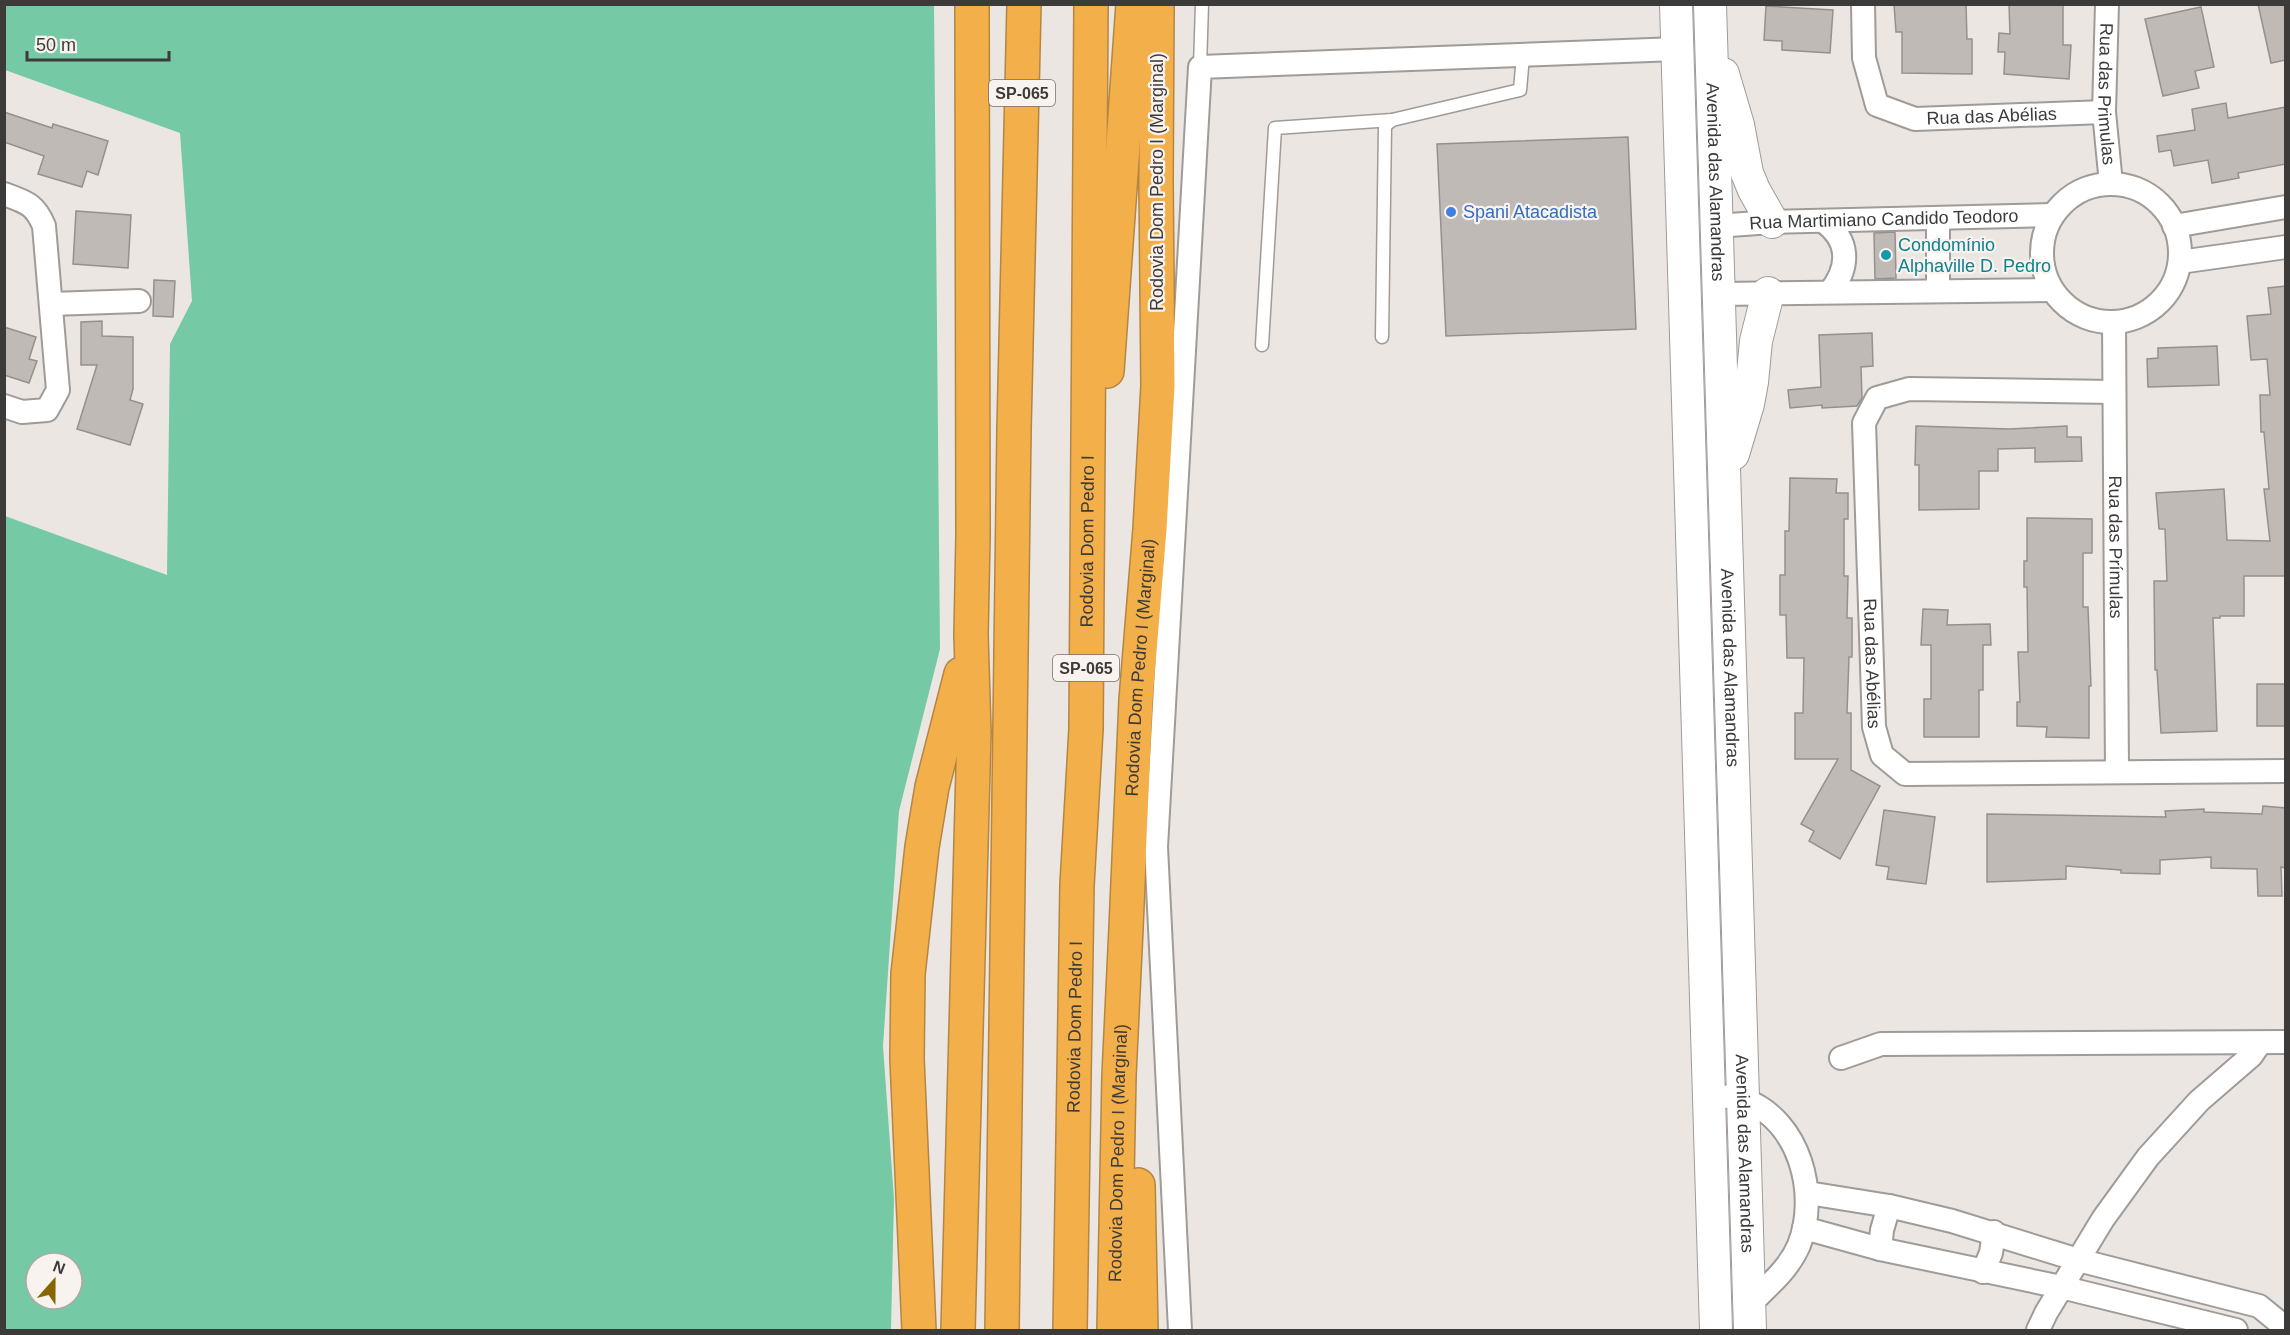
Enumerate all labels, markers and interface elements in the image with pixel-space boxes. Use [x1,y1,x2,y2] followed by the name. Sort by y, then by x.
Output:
[2094,23,2119,166] street label: Rua das Primulas
[27,24,170,62] scale bar
[36,35,76,55] text: 50 m
[1147,53,1167,311] street label: Rodovia Dom Pedro I (Marginal)
[989,80,1055,106] road number: SP-065
[1702,82,1728,282] street label: Avenida das Alamandras
[1926,104,2057,129] street label: Rua das Abélias
[1463,202,1598,222] place label: Spani Atacadista
[1444,205,1458,219] marker: Spani Atacadista
[1749,206,2019,234] street label: Rua Martimiano Candido Teodoro
[1898,235,2051,276] place label: Condomínio Alphaville D. Pedro
[1879,248,1893,262] marker: Condomínio Alphaville D. Pedro
[1077,455,1098,627] street label: Rodovia Dom Pedro I
[2105,475,2126,619] street label: Rua das Prímulas
[1122,538,1159,797] street label: Rodovia Dom Pedro I (Marginal)
[1717,568,1743,767] street label: Avenida das Alamandras
[1860,598,1884,729] street label: Rua das Abélias
[1053,655,1119,681] road number: SP-065
[1063,941,1086,1113] street label: Rodovia Dom Pedro I
[1105,1023,1131,1282] street label: Rodovia Dom Pedro I (Marginal)
[1732,1054,1758,1253] street label: Avenida das Alamandras
[24,1251,84,1311] north arrow
[51,1257,68,1277] text: N

